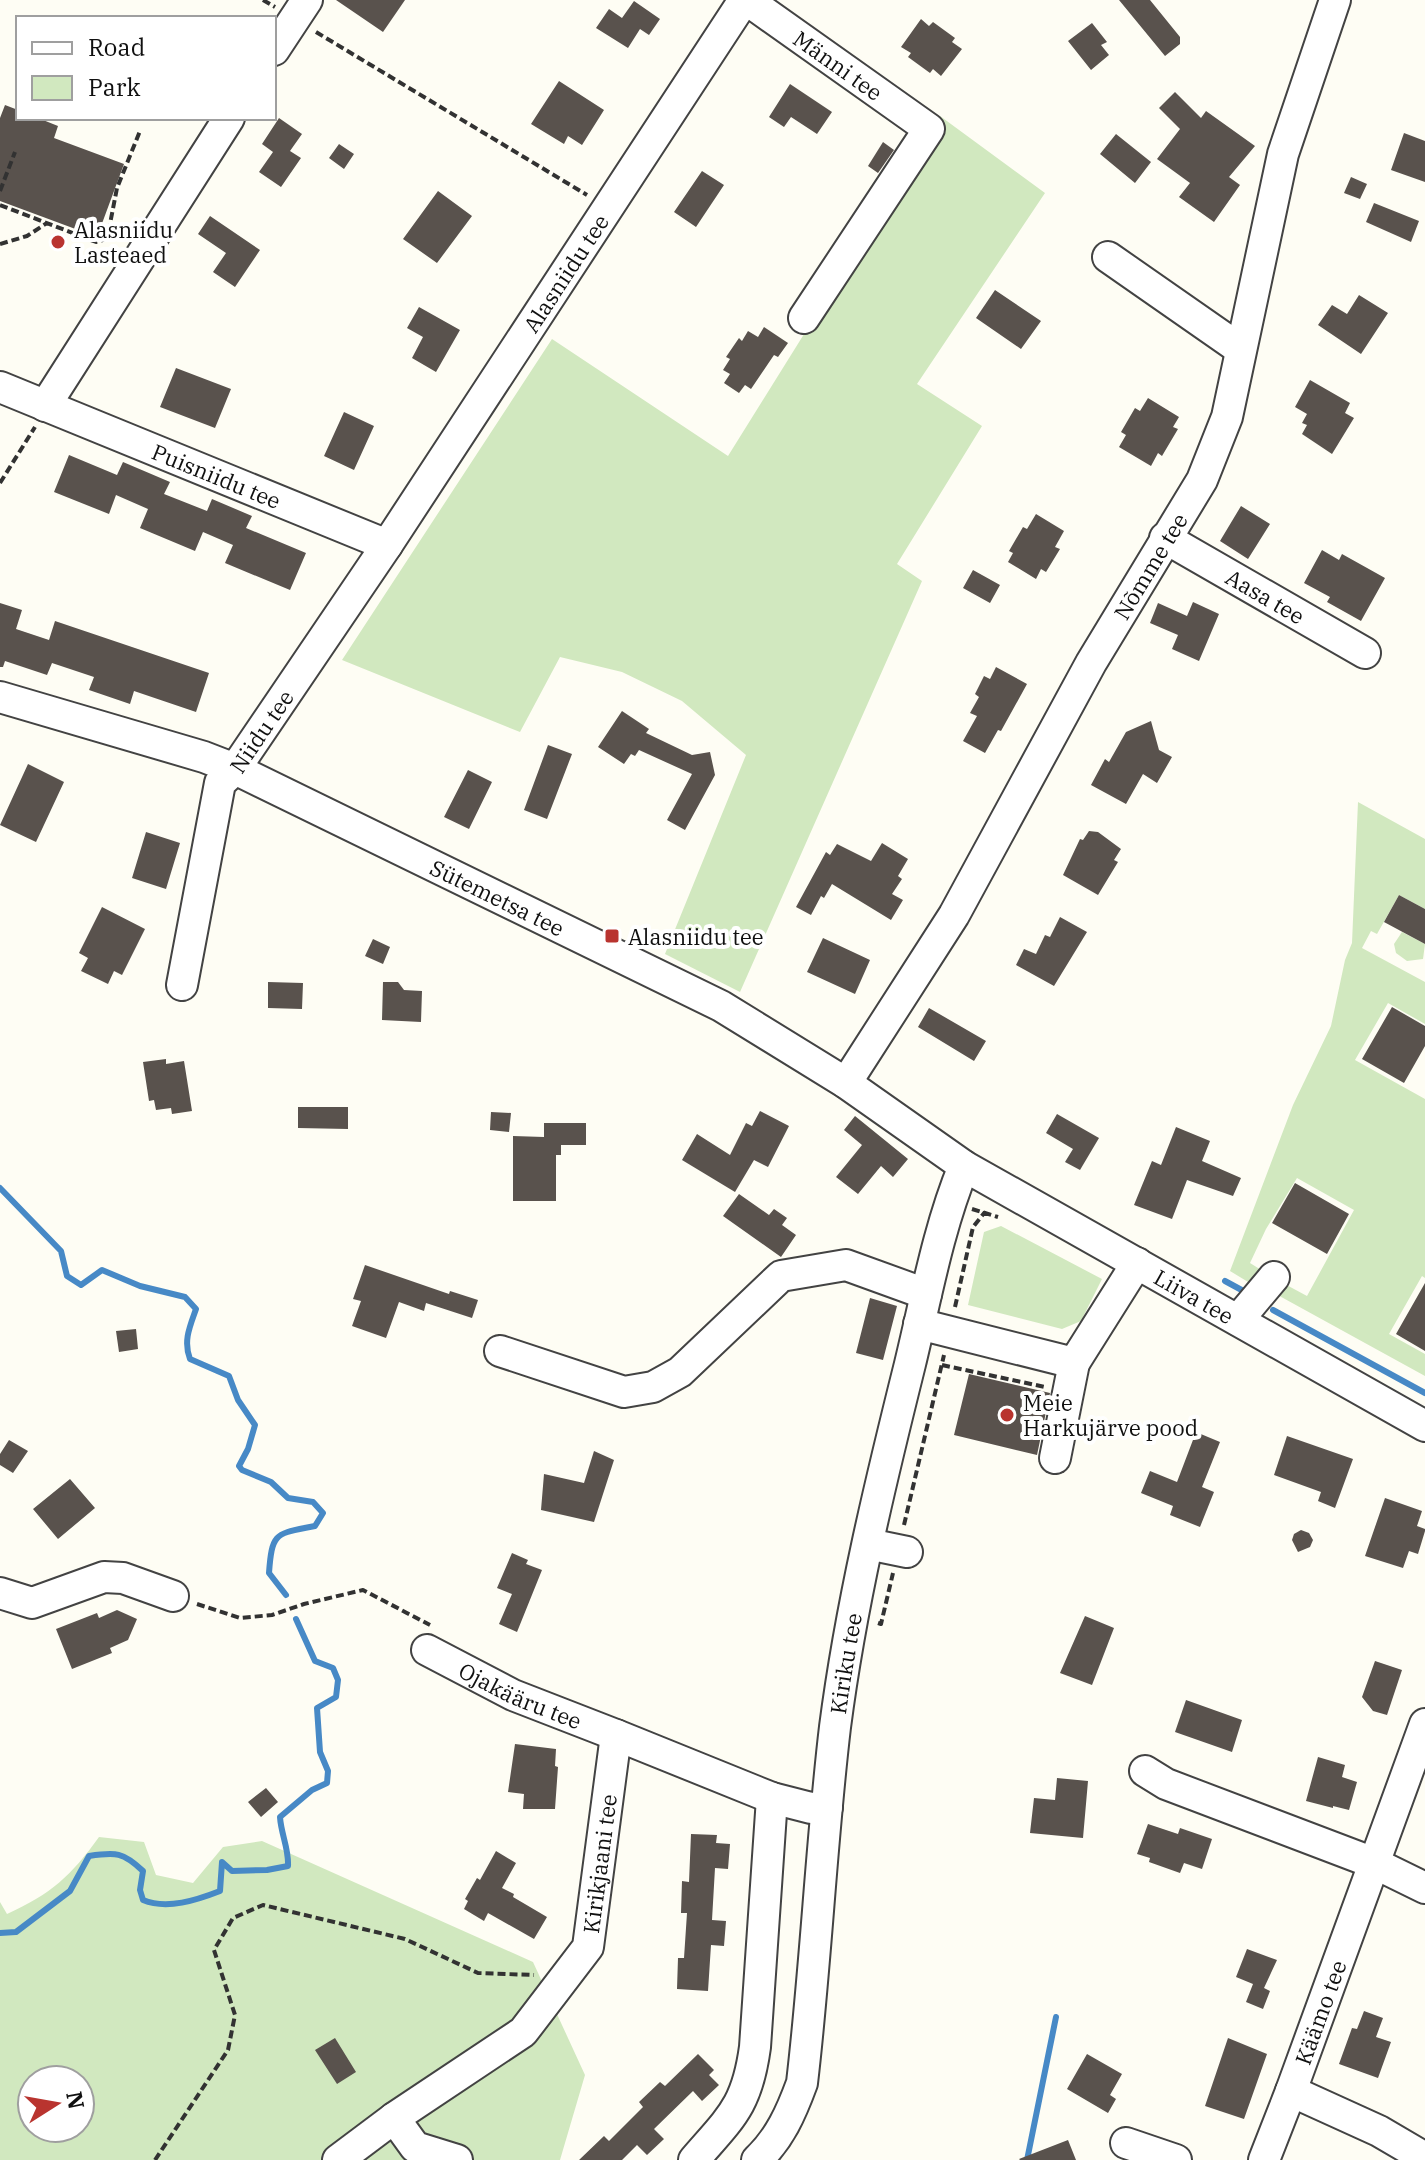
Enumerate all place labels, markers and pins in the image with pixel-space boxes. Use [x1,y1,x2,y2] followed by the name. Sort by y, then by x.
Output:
[74,215,173,269] place label: Alasniidu Lasteaed
[49,233,67,251] marker: Alasniidu Lasteaed
[628,922,764,951] place label: Alasniidu tee
[603,927,621,945] marker: Alasniidu tee
[1023,1388,1198,1442] place label: Meie Harkujärve pood
[998,1406,1016,1424] marker: Meie Harkujärve pood

